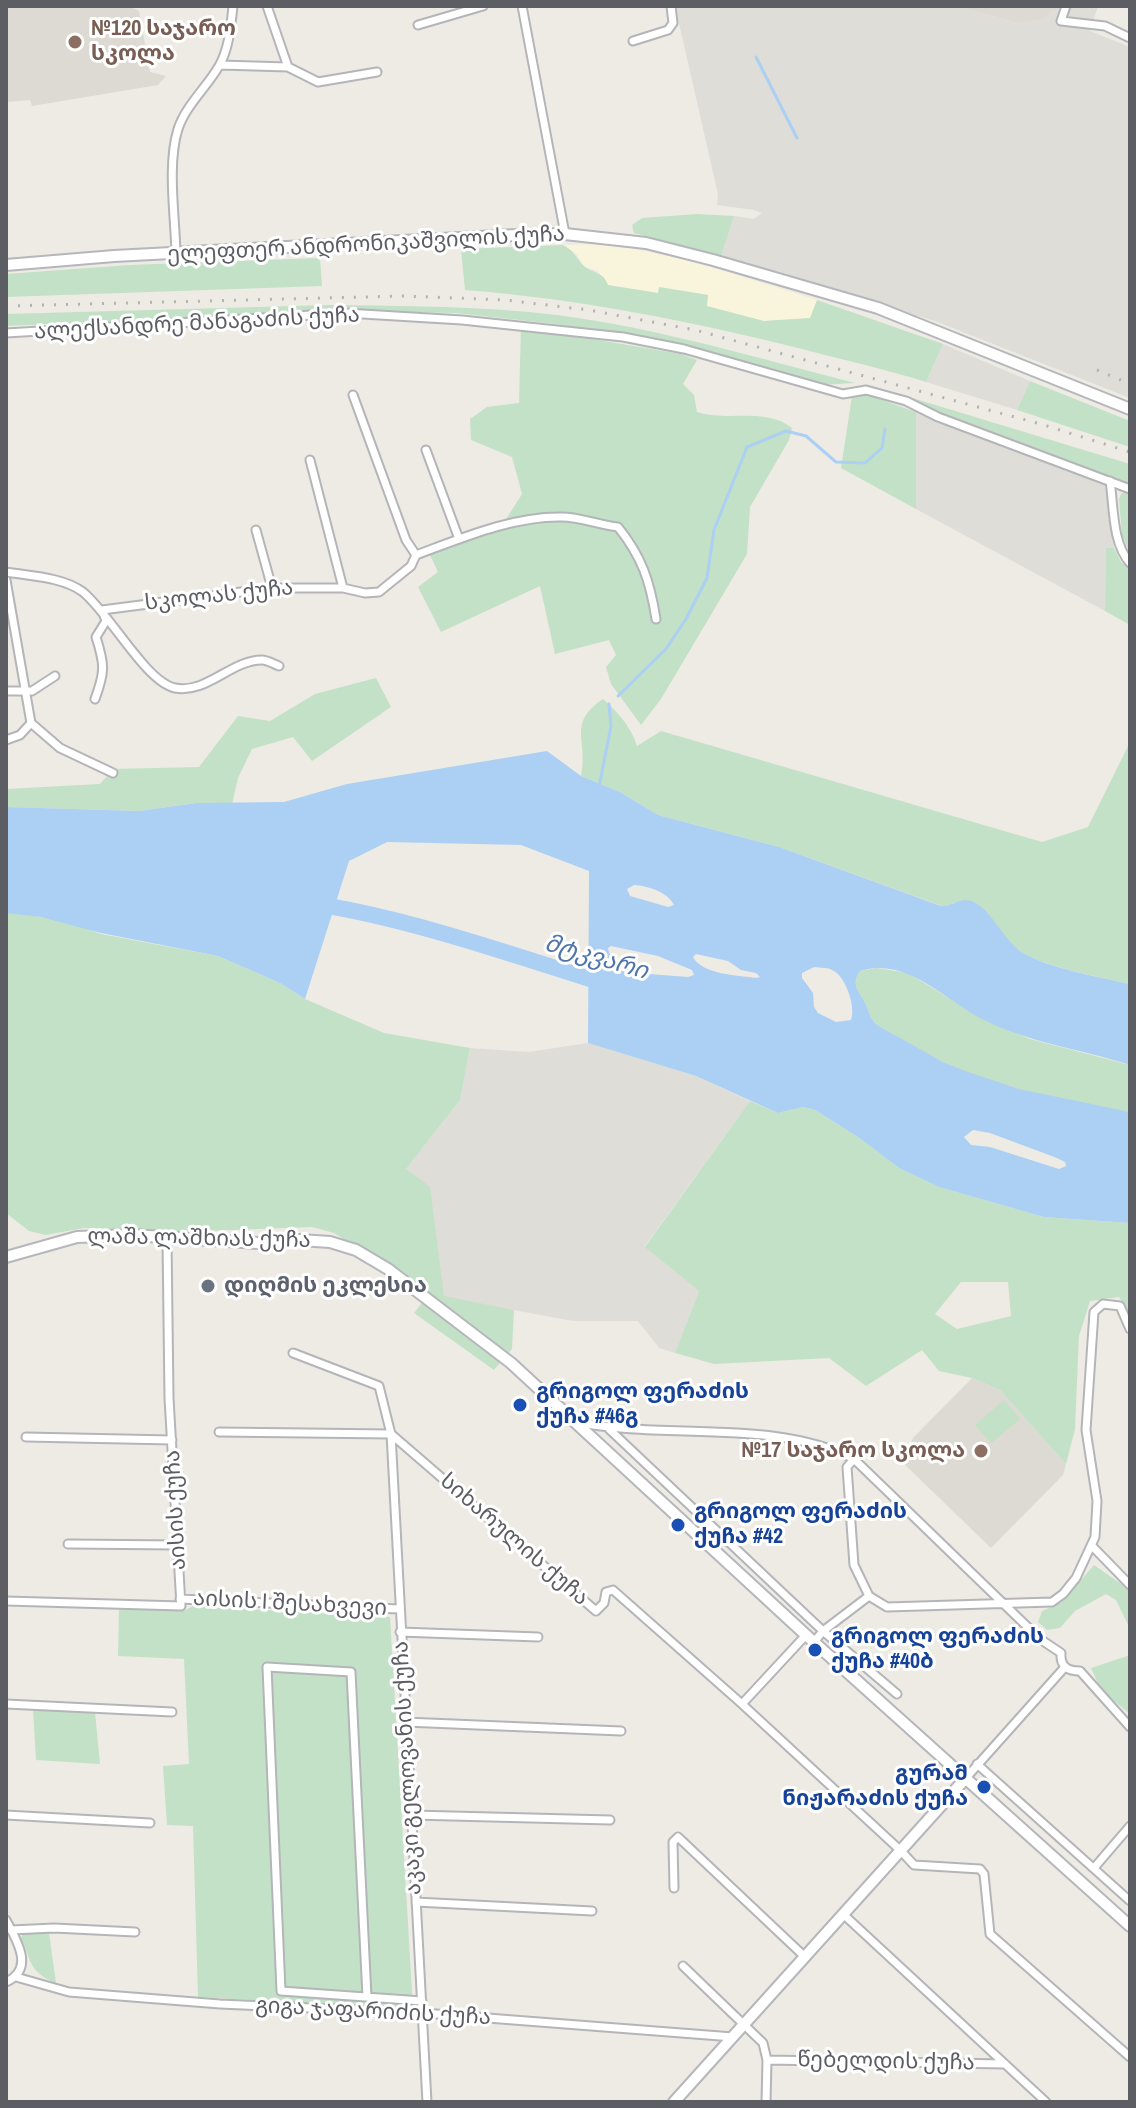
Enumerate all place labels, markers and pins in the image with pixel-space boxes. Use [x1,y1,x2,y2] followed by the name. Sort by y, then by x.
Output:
[91,16,236,68] place label: №120 საჯარო სკოლა
[66,33,84,51] marker: №120 საჯარო სკოლა
[224,1273,427,1299] place label: დიღმის ეკლესია
[199,1277,217,1295] marker: დიღმის ეკლესია
[536,1379,749,1430] place label: გრიგოლ ფერაძის ქუჩა #46გ
[511,1396,529,1414] marker: გრიგოლ ფერაძის ქუჩა #46გ
[741,1438,965,1464] place label: №17 საჯარო სკოლა
[972,1442,990,1460] marker: №17 საჯარო სკოლა
[694,1499,907,1550] place label: გრიგოლ ფერაძის ქუჩა #42
[669,1516,687,1534] marker: გრიგოლ ფერაძის ქუჩა #42
[831,1624,1044,1676] place label: გრიგოლ ფერაძის ქუჩა #40ბ
[806,1641,824,1659] marker: გრიგოლ ფერაძის ქუჩა #40ბ
[782,1761,968,1812] place label: გურამ ნიჟარაძის ქუჩა
[975,1778,993,1796] marker: გურამ ნიჟარაძის ქუჩა

